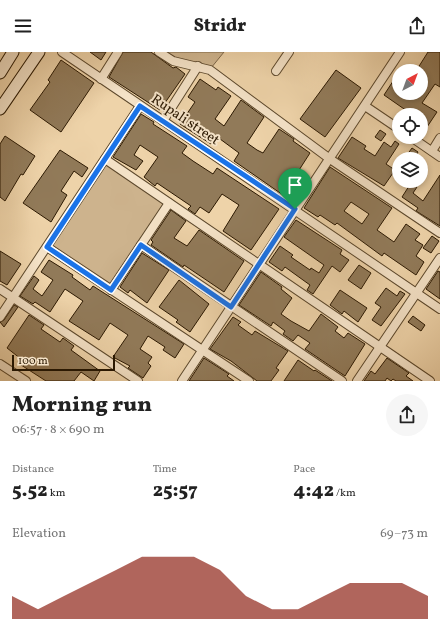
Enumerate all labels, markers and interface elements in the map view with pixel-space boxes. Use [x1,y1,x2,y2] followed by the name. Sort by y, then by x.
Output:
[194,14,246,39] text: Stridr
[12,15,34,37] icon: menu
[406,15,428,37] icon: share
[392,64,428,100] north arrow
[392,64,428,188] map controls
[147,90,223,150] street label: Rupali street
[392,108,428,144] button: locate
[392,152,428,188] button: layers
[278,168,312,209] pin
[284,174,306,196] icon: arrive
[12,353,115,372] scale bar
[18,354,48,369] text: 100 m
[12,390,152,421] text: Morning run
[386,394,428,436] button: share
[12,421,104,439] text: 06:57 · 8 × 690 m
[12,462,54,477] text: Distance
[153,462,177,477] text: Time
[293,462,315,477] text: Pace
[12,477,47,505] text: 5.52
[153,477,198,505] text: 25:57
[293,477,334,505] text: 4:42
[47,486,65,501] text: km
[334,486,356,501] text: /km
[12,525,66,543] text: Elevation
[380,525,428,543] text: 69–73 m

